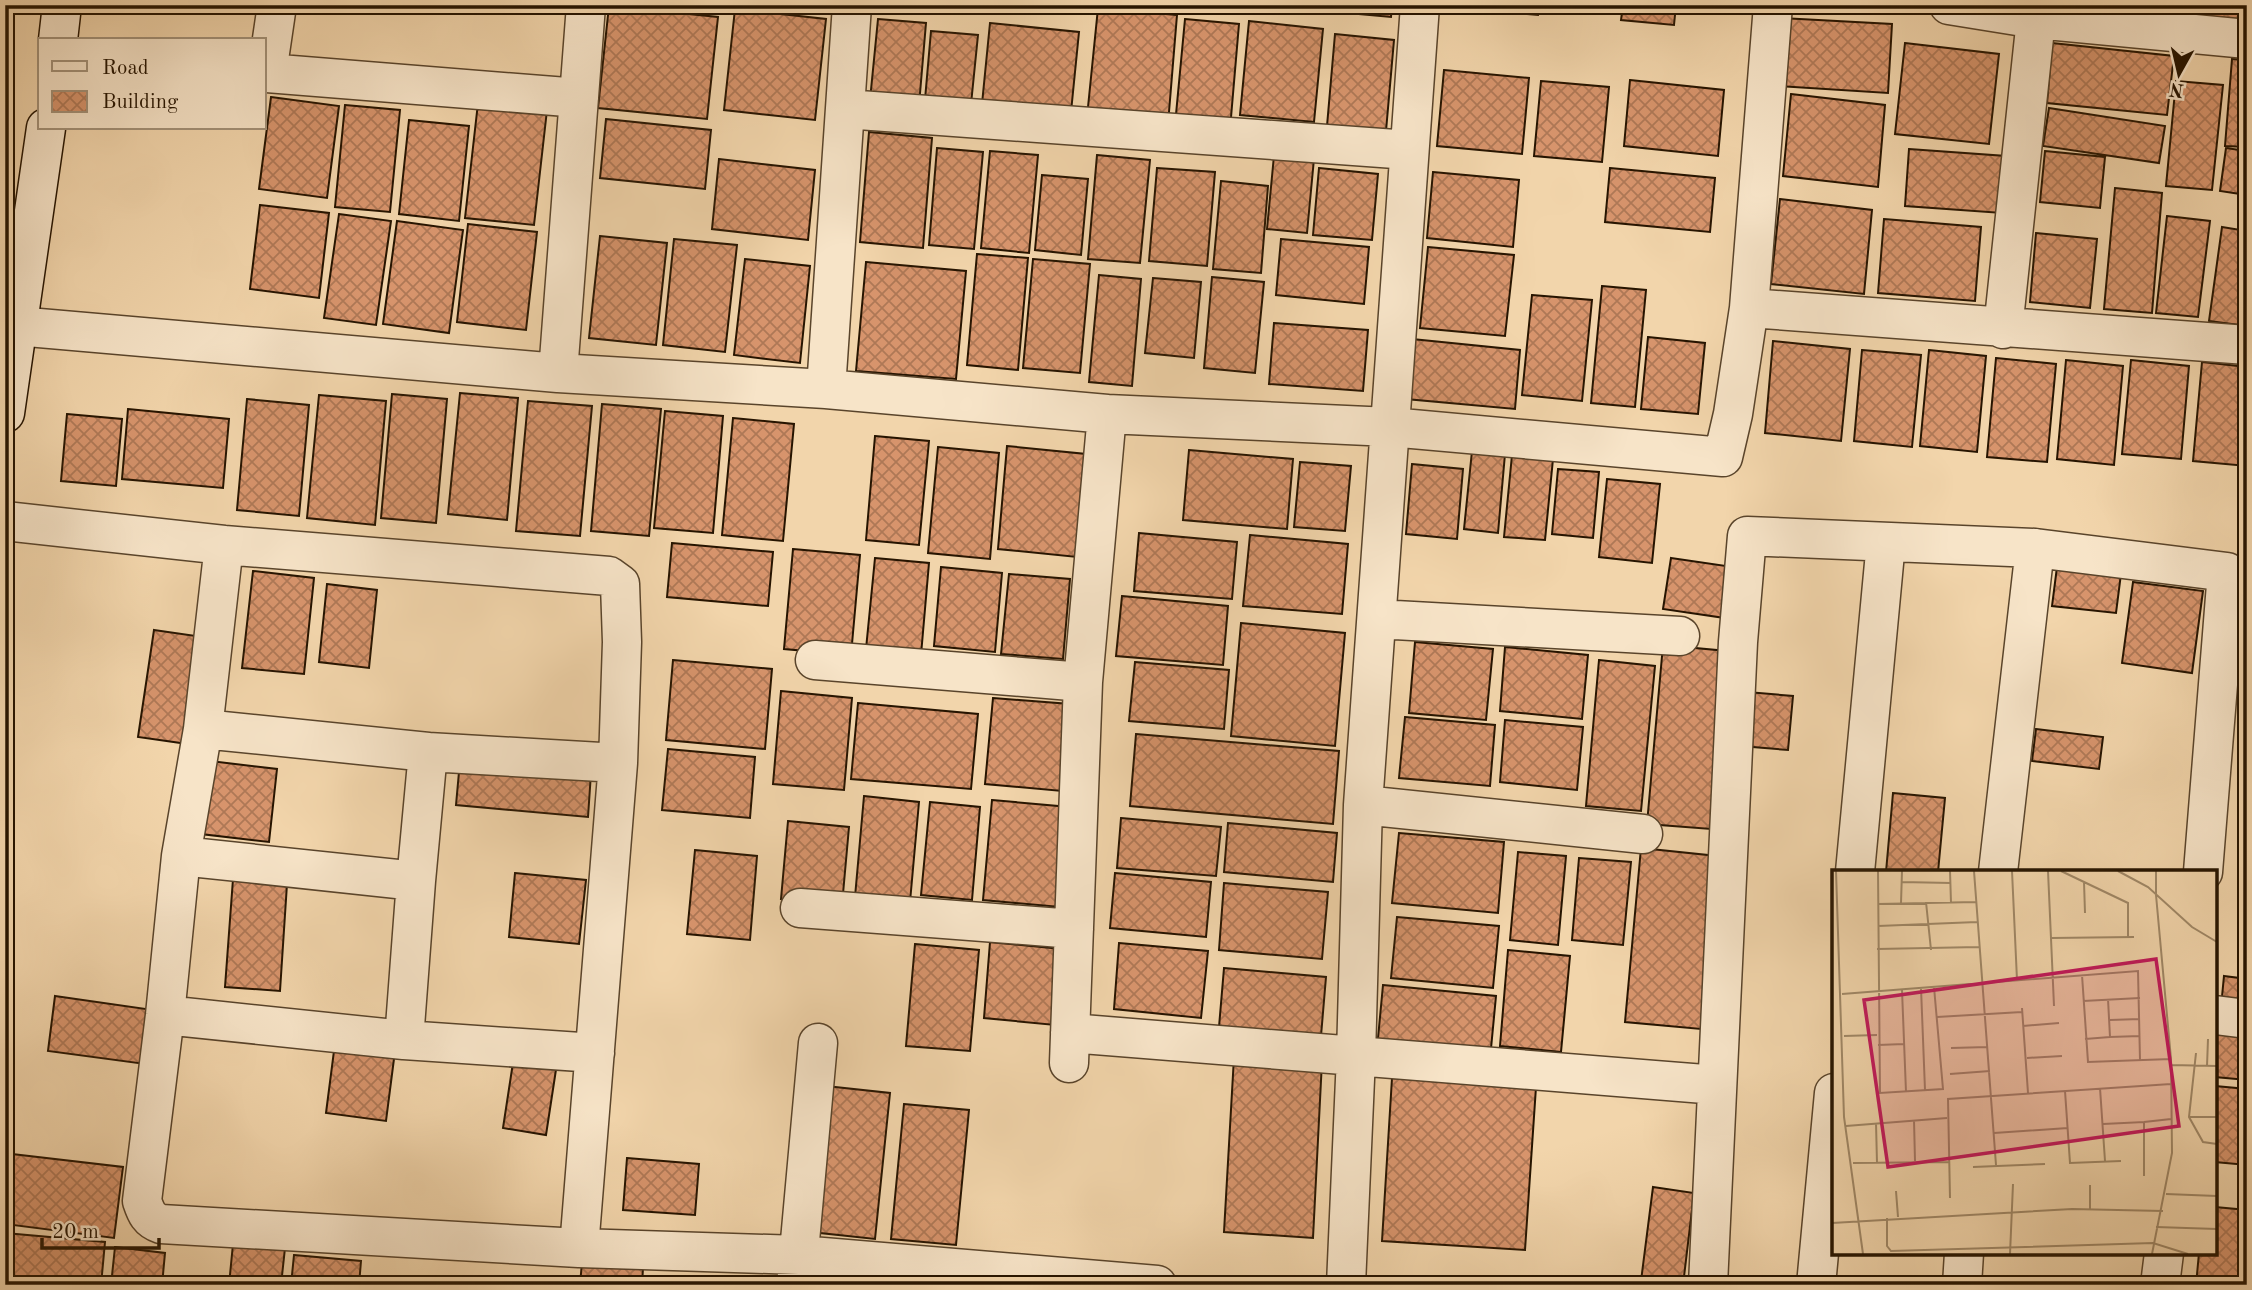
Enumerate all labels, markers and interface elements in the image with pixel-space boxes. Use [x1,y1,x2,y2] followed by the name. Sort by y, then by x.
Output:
[38,38,266,130] legend
[2144,38,2214,108] north arrow
[102,58,149,79] text: Road
[2168,78,2185,99] text: N
[102,92,179,113] text: Building
[1832,870,2217,1255] inset map
[42,1206,159,1250] scale bar
[52,1222,99,1243] text: 20 m

